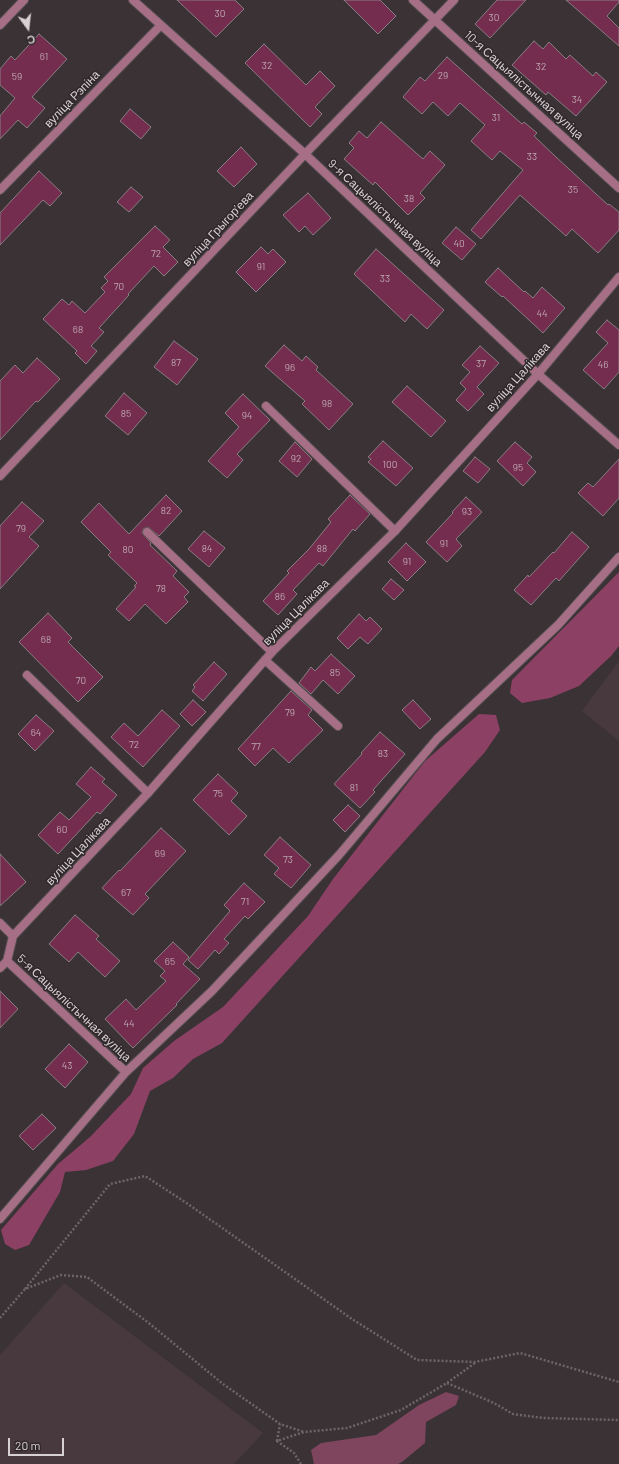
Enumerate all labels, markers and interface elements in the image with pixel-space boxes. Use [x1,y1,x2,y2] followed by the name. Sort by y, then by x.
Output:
[8,8,48,48] north arrow
[215,8,225,20] house number: 30
[489,12,499,24] house number: 30
[461,28,587,142] street label: 10-я Сацыялістычная вуліца
[26,33,37,47] text: С
[40,51,48,63] house number: 61
[262,60,272,72] house number: 32
[536,61,546,73] house number: 32
[41,67,103,131] street label: вуліца Рэпіна
[438,70,448,82] house number: 29
[12,71,22,83] house number: 59
[572,94,582,106] house number: 34
[492,112,500,124] house number: 31
[527,151,537,163] house number: 33
[325,156,445,270] street label: 9-я Сацыялістычная вуліца
[568,184,578,196] house number: 35
[180,189,256,269] street label: вуліца Грыгорʼева
[404,193,414,205] house number: 38
[453,238,465,250] house number: 40
[151,248,161,260] house number: 72
[257,261,265,273] house number: 91
[380,273,390,285] house number: 33
[114,281,124,293] house number: 70
[536,308,548,320] house number: 44
[73,324,83,336] house number: 68
[483,339,553,415] street label: вуліца Цалікава
[171,357,181,369] house number: 87
[476,358,486,370] house number: 37
[598,359,608,371] house number: 46
[285,362,295,374] house number: 96
[322,398,332,410] house number: 98
[121,408,131,420] house number: 85
[242,410,252,422] house number: 94
[291,453,301,465] house number: 92
[383,459,397,471] house number: 100
[513,462,523,474] house number: 95
[161,505,171,517] house number: 82
[462,506,472,518] house number: 93
[16,523,26,535] house number: 79
[440,538,448,550] house number: 91
[202,543,212,555] house number: 84
[317,543,327,555] house number: 88
[123,544,133,556] house number: 80
[403,556,411,568] house number: 91
[260,576,332,648] street label: вуліца Цалікава
[156,583,166,595] house number: 78
[275,591,285,603] house number: 86
[41,634,51,646] house number: 68
[330,667,340,679] house number: 85
[76,675,86,687] house number: 70
[285,707,295,719] house number: 79
[31,727,41,739] house number: 64
[129,739,139,751] house number: 72
[251,741,261,753] house number: 77
[378,748,388,760] house number: 83
[350,782,358,794] house number: 81
[213,788,223,800] house number: 75
[43,814,113,888] street label: вуліца Цалікава
[57,824,67,836] house number: 60
[155,848,165,860] house number: 69
[283,854,293,866] house number: 73
[121,887,131,899] house number: 67
[241,896,249,908] house number: 71
[14,951,134,1065] street label: 5-я Сацыялістычная вуліца
[165,956,175,968] house number: 65
[123,1018,135,1030] house number: 44
[62,1060,72,1072] house number: 43
[10,1430,66,1456] scale bar
[15,1438,41,1452] text: 20 m

